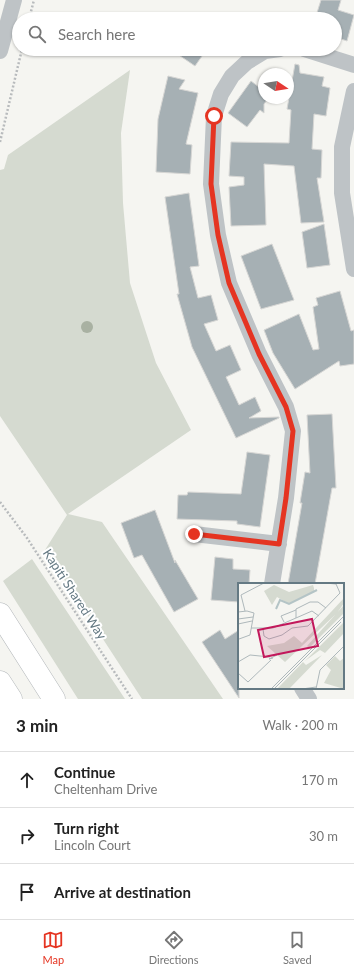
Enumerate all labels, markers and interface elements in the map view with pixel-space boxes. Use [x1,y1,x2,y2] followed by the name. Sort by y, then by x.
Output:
[12,12,342,56] search box
[26,23,48,45] icon: search
[58,25,135,43] text: Search here
[258,68,294,104] north arrow
[205,107,223,125] route start
[185,525,203,543] route end
[40,546,110,643] street label: Kapiti Shared Way
[238,583,344,689] inset map
[16,715,58,736] text: 3 min
[262,717,338,733] text: Walk · 200 m
[54,763,115,781] text: Continue
[16,769,38,791] icon: ahead
[301,772,338,788] text: 170 m
[54,781,157,797] text: Cheltenham Drive
[54,819,119,837] text: Turn right
[16,825,38,847] icon: right
[309,828,338,844] text: 30 m
[54,837,131,853] text: Lincoln Court
[16,881,38,903] icon: arrive
[54,883,191,901] text: Arrive at destination
[42,929,64,966] tab: Map
[149,929,198,966] tab: Directions
[283,929,312,966] tab: Saved

